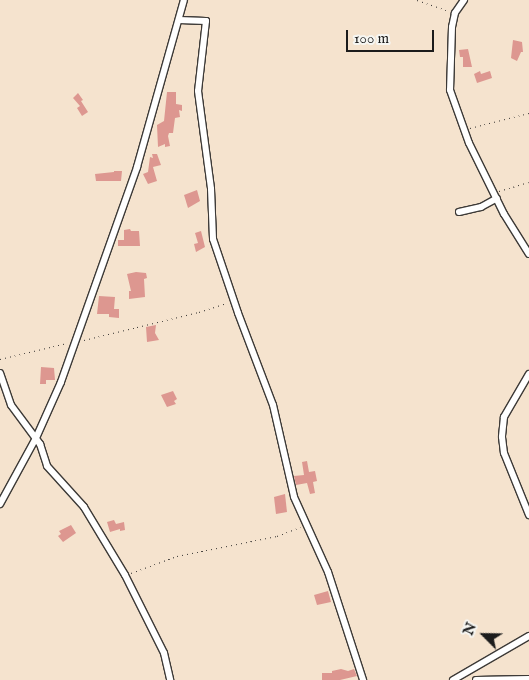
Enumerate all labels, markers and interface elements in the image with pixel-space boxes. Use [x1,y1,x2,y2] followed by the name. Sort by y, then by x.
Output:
[349,20,436,52] scale bar
[354,29,389,48] text: 100 m
[459,610,509,660] north arrow
[460,620,481,638] text: N

